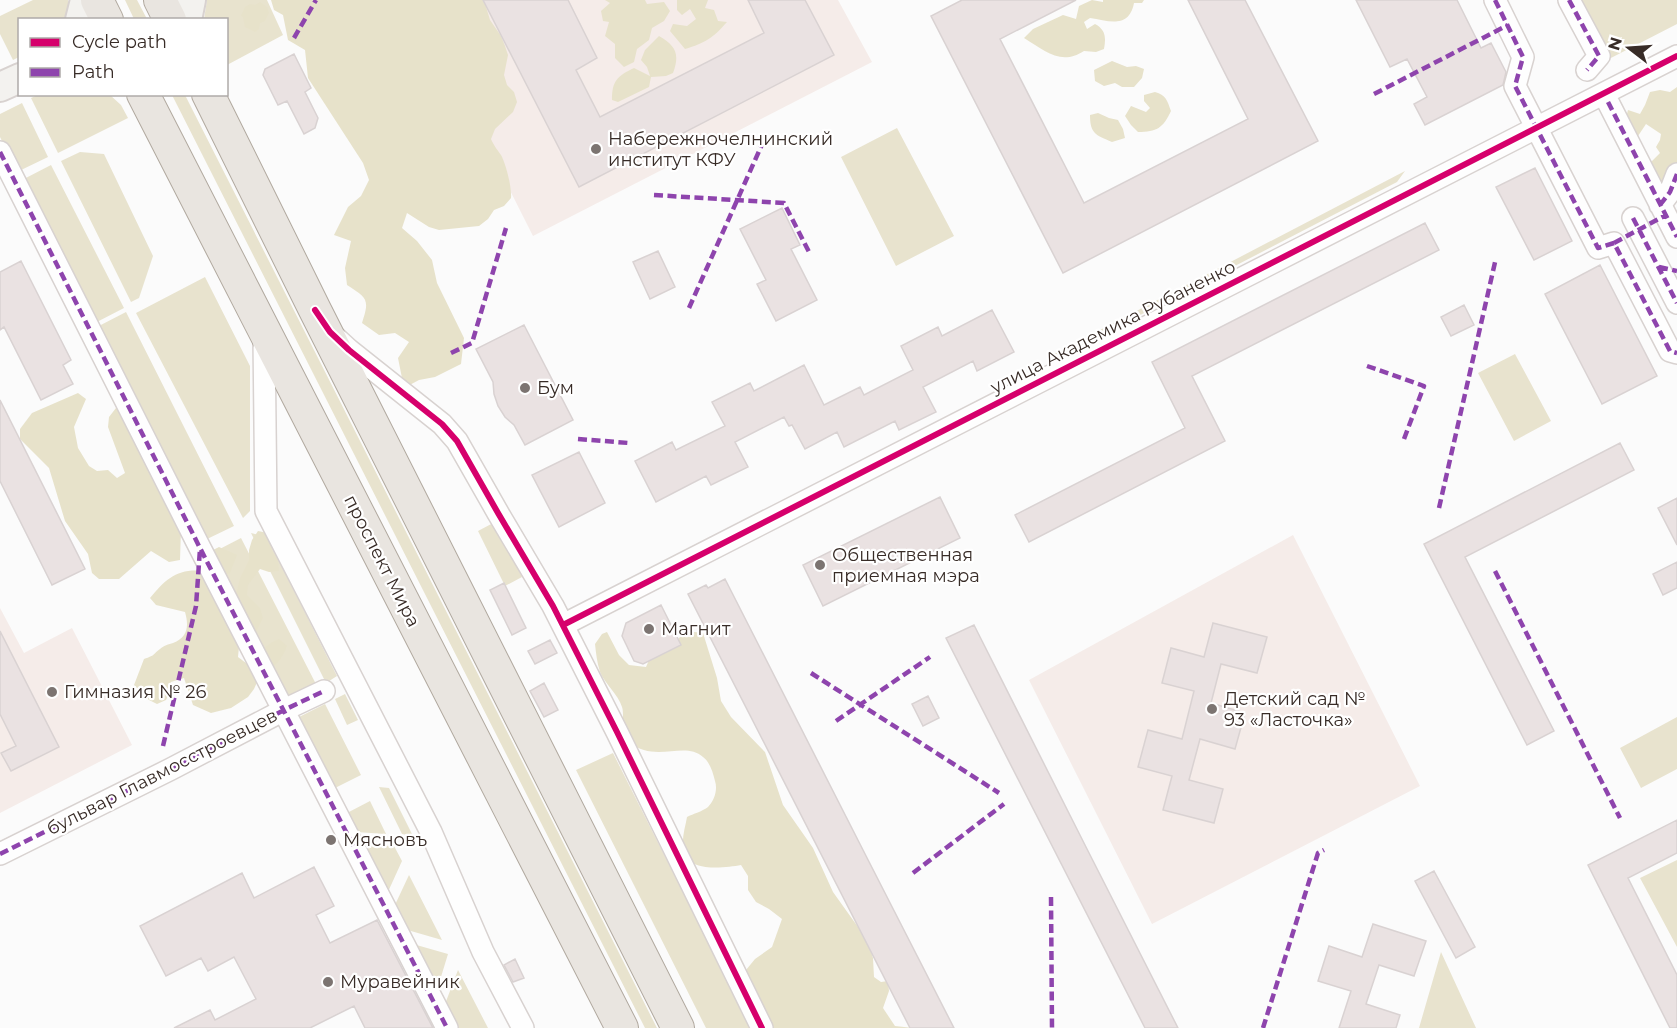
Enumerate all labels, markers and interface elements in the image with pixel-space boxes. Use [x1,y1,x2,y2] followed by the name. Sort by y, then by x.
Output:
[18,18,228,96] legend
[1599,18,1659,78] north arrow
[72,31,167,53] text: Cycle path
[1604,35,1626,53] text: N
[72,61,115,83] text: Path
[608,128,833,171] place label: Набережночелнинский институт КФУ
[589,142,603,156] marker: Набережночелнинский институт КФУ
[986,255,1239,399] street label: улица Академика Рубаненко
[537,377,574,399] place label: Бум
[518,381,532,395] marker: Бум
[339,491,425,631] street label: проспект Мира
[832,544,980,587] place label: Общественная приемная мэра
[813,558,827,572] marker: Общественная приемная мэра
[661,618,731,640] place label: Магнит
[642,622,656,636] marker: Магнит
[64,681,206,703] place label: Гимназия № 26
[45,685,59,699] marker: Гимназия № 26
[1224,688,1366,731] place label: Детский сад № 93 «Ласточка»
[1205,702,1219,716] marker: Детский сад № 93 «Ласточка»
[43,704,281,840] street label: бульвар Главмосстроевцев
[343,829,427,851] place label: Мясновъ
[324,833,338,847] marker: Мясновъ
[340,971,460,993] place label: Муравейник
[321,975,335,989] marker: Муравейник

